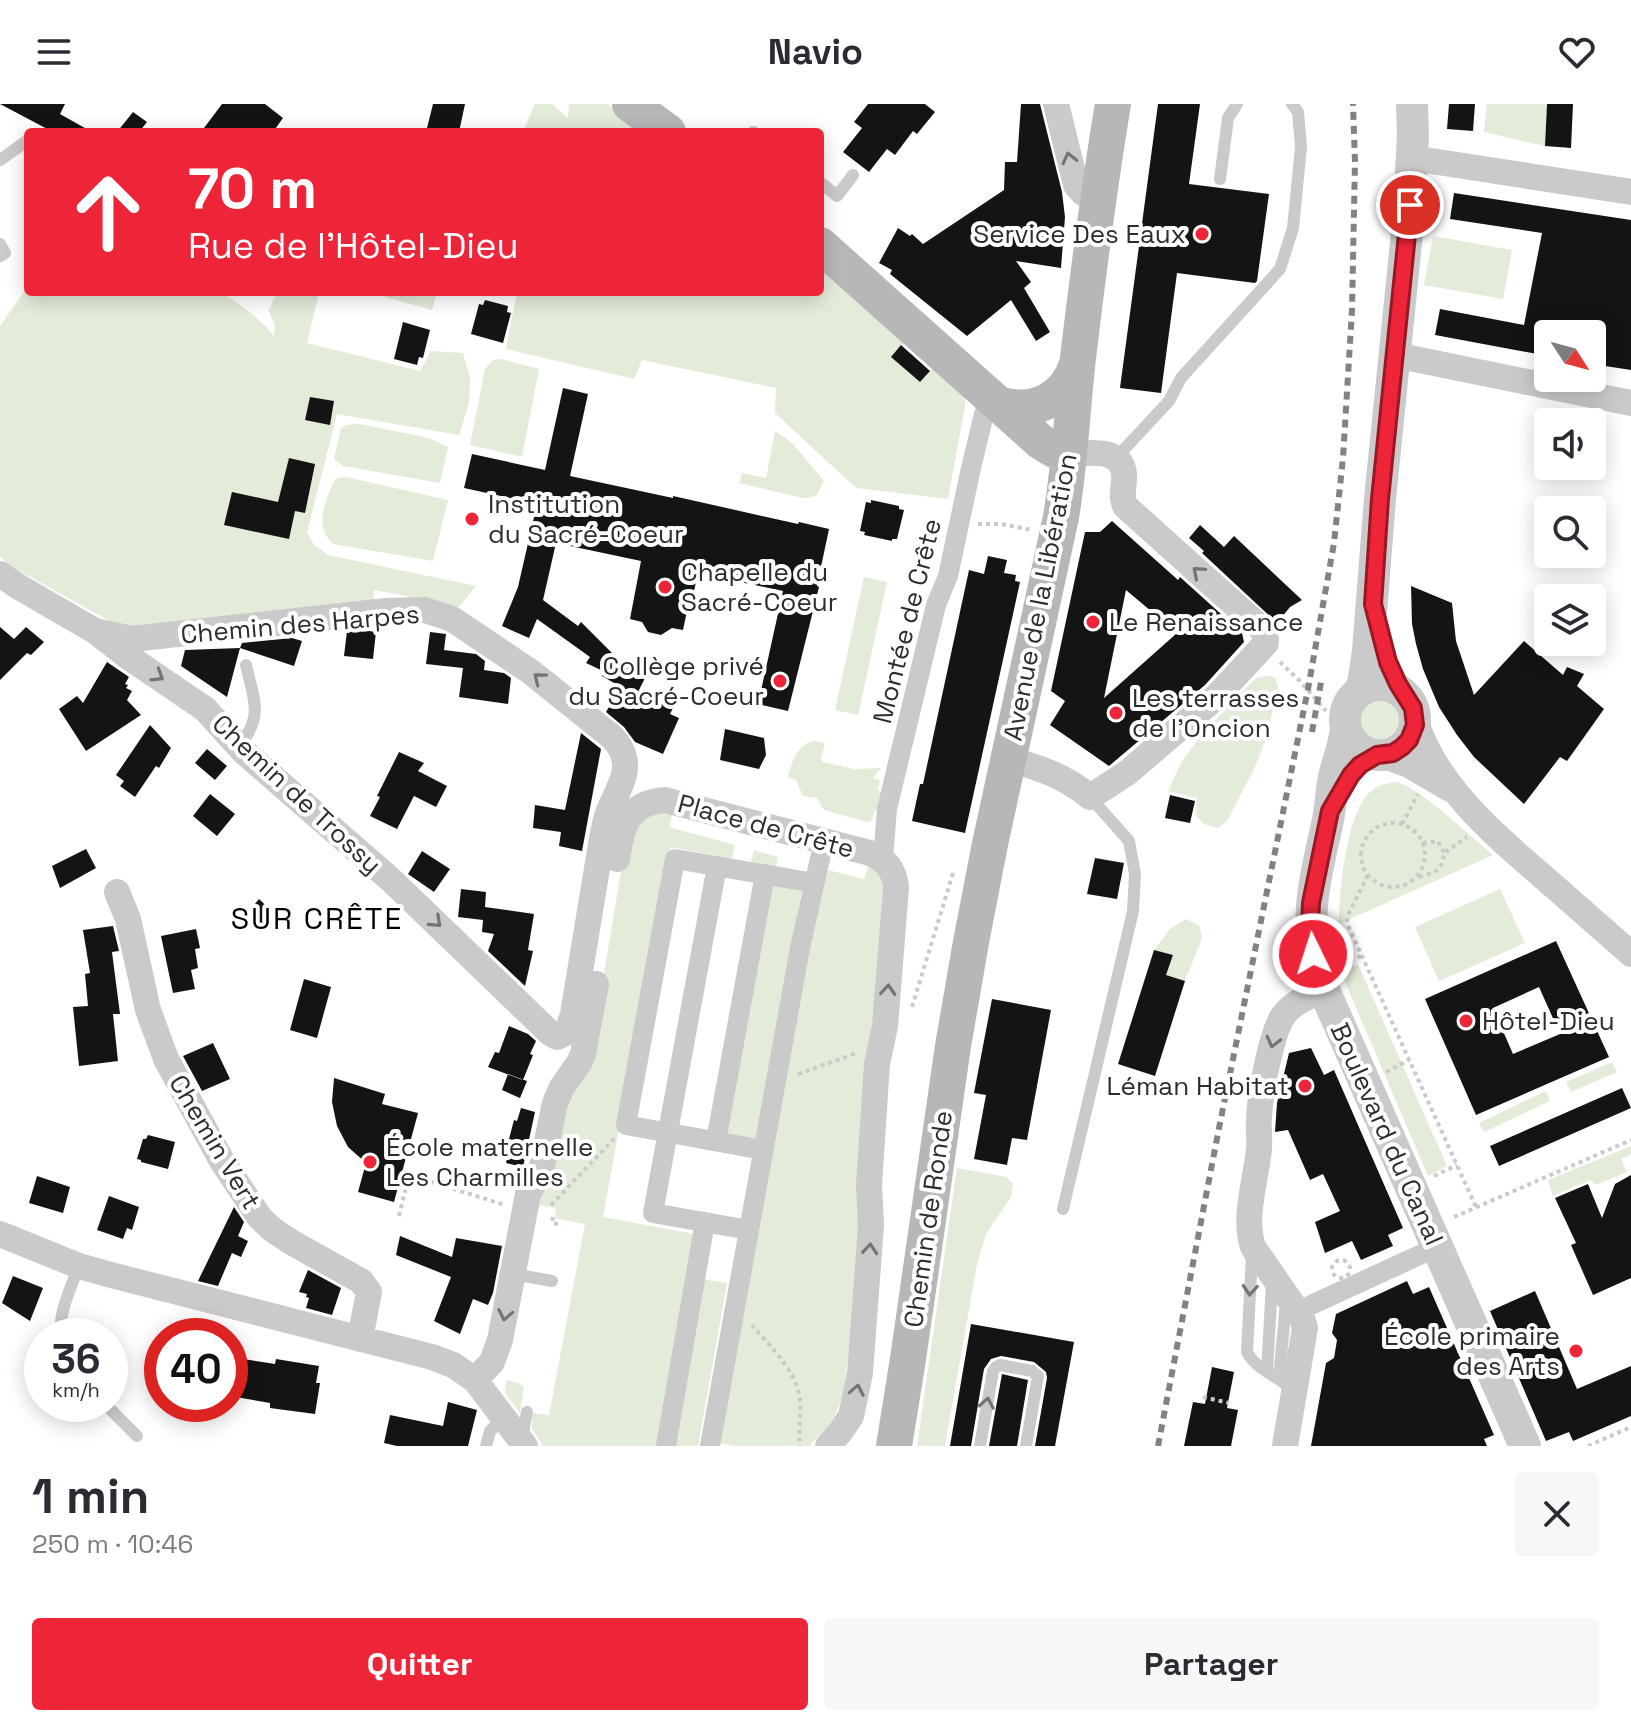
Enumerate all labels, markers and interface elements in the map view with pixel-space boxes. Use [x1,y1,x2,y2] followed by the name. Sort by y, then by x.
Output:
[768,29,863,75] text: Navio
[32,30,76,74] icon: menu
[1555,30,1599,74] icon: heart
[1062,151,1079,165] one-way arrow
[188,153,317,224] text: 70 m
[56,160,160,264] icon: ahead
[1376,171,1444,239] pin
[1388,183,1432,227] icon: arrive
[973,217,1186,251] place label: Service Des Eaux
[188,223,519,269] text: Rue de l'Hôtel-Dieu
[1193,225,1211,243] marker: Service Des Eaux
[1534,320,1606,392] north arrow
[1534,320,1606,656] map controls
[1534,408,1606,480] button: sound
[995,451,1085,743] street label: Avenue de la Libération
[488,487,684,551] place label: Institution du Sacré-Coeur
[1534,496,1606,568] button: search
[463,510,481,528] marker: Institution du Sacré-Coeur
[865,515,949,727] street label: Montée de Crête
[681,555,838,619] place label: Chapelle du Sacré-Coeur
[1192,567,1207,582] one-way arrow
[656,578,674,596] marker: Chapelle du Sacré-Coeur
[1534,584,1606,656] button: layers
[179,597,421,651] street label: Chemin des Harpes
[1109,605,1303,639] place label: Le Renaissance
[1084,613,1102,631] marker: Le Renaissance
[568,649,764,713] place label: Collège privé du Sacré-Coeur
[149,666,164,681] one-way arrow
[771,672,789,690] marker: Collège privé du Sacré-Coeur
[533,674,548,688] one-way arrow
[1132,681,1299,745] place label: Les terrasses de l'Oncion
[1107,704,1125,722] marker: Les terrasses de l'Oncion
[205,707,389,881] street label: Chemin de Trossy
[674,786,858,866] street label: Place de Crête
[231,899,403,938] district label: SUR CRÊTE
[1271,912,1355,996] position arrow
[427,913,441,927] one-way arrow
[879,984,896,997] one-way arrow
[1482,1004,1615,1038] place label: Hôtel-Dieu
[1457,1012,1475,1030] marker: Hôtel-Dieu
[1323,1017,1451,1251] street label: Boulevard du Canal
[1265,1035,1282,1049] one-way arrow
[161,1068,269,1216] street label: Chemin Vert
[1106,1069,1289,1103] place label: Léman Habitat
[1296,1077,1314,1095] marker: Léman Habitat
[896,1108,960,1330] street label: Chemin de Ronde
[386,1130,593,1194] place label: École maternelle Les Charmilles
[361,1153,379,1171] marker: École maternelle Les Charmilles
[861,1242,878,1255] one-way arrow
[1242,1284,1259,1297] one-way arrow
[498,1309,515,1322] one-way arrow
[144,1318,248,1422] speed limit sign: 40
[1384,1319,1560,1383] place label: École primaire des Arts
[51,1334,101,1385] text: 36
[1567,1342,1585,1360] marker: École primaire des Arts
[52,1377,100,1403] text: km/h
[847,1384,864,1397] one-way arrow
[978,1397,995,1410] one-way arrow
[32,1466,149,1527] text: 1 min
[1515,1472,1599,1556] button: close
[32,1527,193,1561] text: 250 m · 10:46
[32,1618,808,1710] button: Quitter
[824,1618,1599,1710] button: Partager

